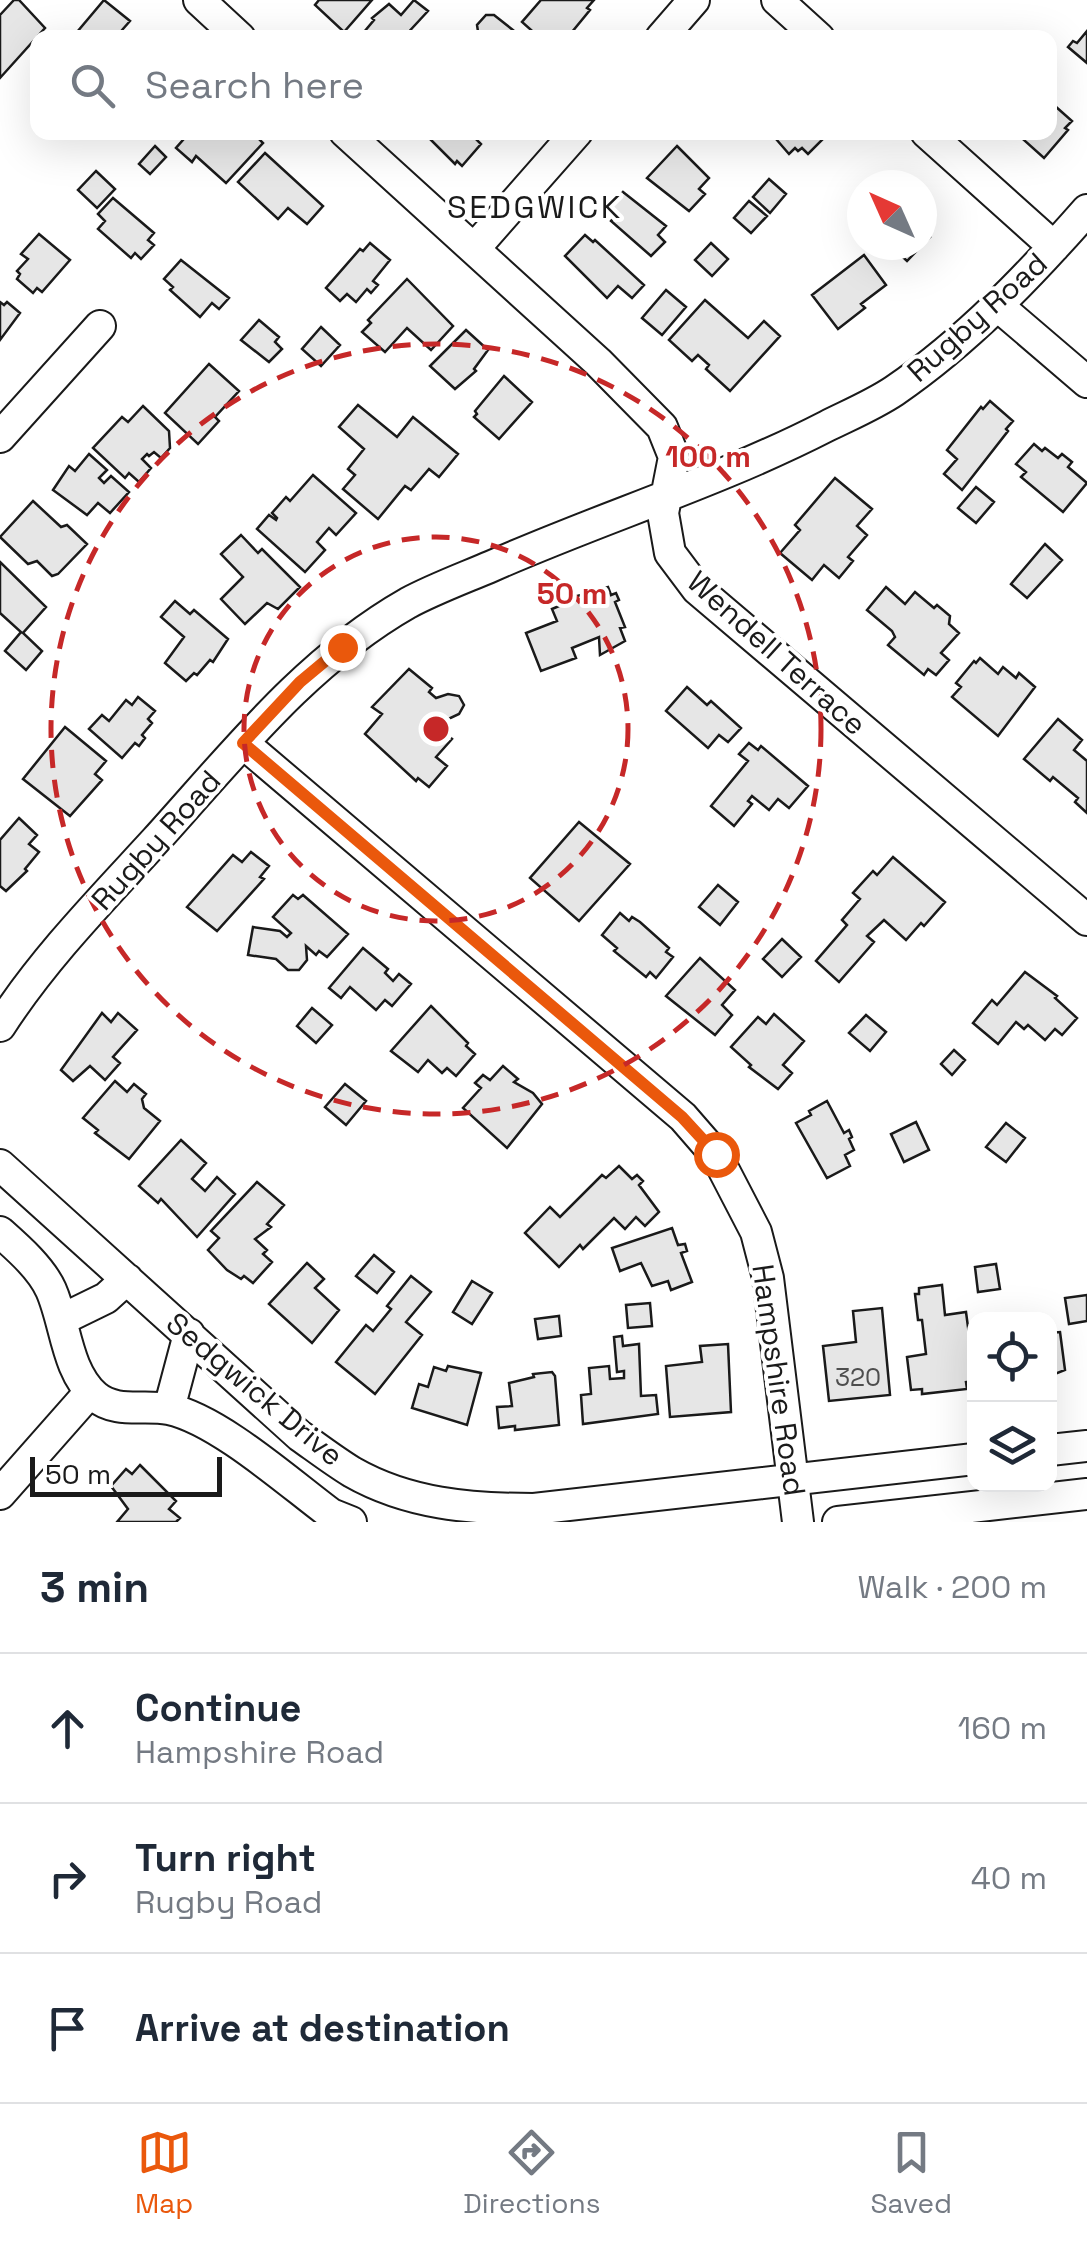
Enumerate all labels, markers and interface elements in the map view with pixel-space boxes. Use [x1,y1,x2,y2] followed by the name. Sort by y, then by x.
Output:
[30,30,1057,140] search box
[65,58,120,113] icon: search
[145,61,364,109] text: Search here
[847,170,937,260] north arrow
[447,187,623,227] district label: SEDGWICK
[899,244,1055,390] street label: Rugby Road
[665,437,751,476] text: 100 m
[679,562,875,744] street label: Wendell Terrace
[537,574,607,613] text: 50 m
[320,625,366,671] route end
[418,711,454,747] centre of rings
[83,762,229,918] street label: Rugby Road
[694,1132,740,1178] route start
[743,1262,815,1498] street label: Hampshire Road
[158,1303,352,1475] street label: Sedgwick Drive
[967,1312,1057,1492] map controls
[967,1312,1057,1402] button: locate
[835,1361,881,1393] house number: 320
[967,1402,1057,1492] button: layers
[30,1452,222,1496] scale bar
[45,1456,111,1492] text: 50 m
[40,1561,149,1614] text: 3 min
[857,1567,1047,1607] text: Walk · 200 m
[135,1684,301,1732] text: Continue
[40,1701,95,1756] icon: ahead
[958,1708,1047,1748] text: 160 m
[135,1732,384,1772] text: Hampshire Road
[135,1834,316,1882] text: Turn right
[40,1851,95,1906] icon: right
[971,1858,1047,1898] text: 40 m
[135,1882,322,1922] text: Rugby Road
[40,2001,95,2056] icon: arrive
[135,2004,510,2052] text: Arrive at destination
[135,2125,193,2221] tab: Map
[463,2125,600,2221] tab: Directions
[870,2125,952,2221] tab: Saved

